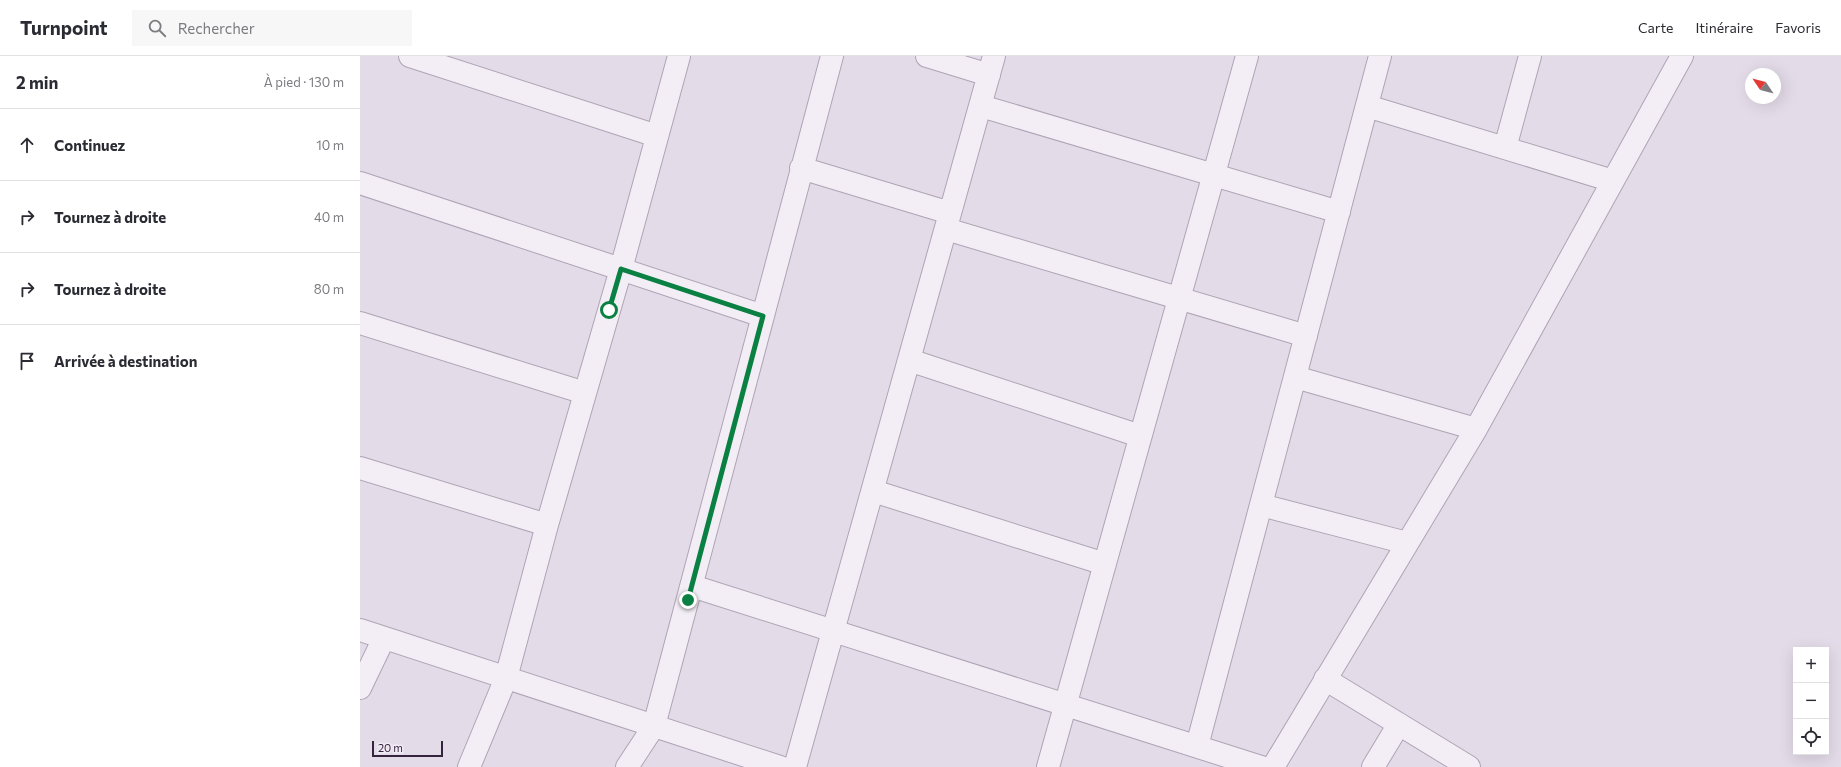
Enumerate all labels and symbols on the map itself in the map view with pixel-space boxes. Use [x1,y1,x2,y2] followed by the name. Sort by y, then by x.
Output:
[1745,68,1781,104] north arrow
[600,301,618,319] route start
[679,591,697,609] route end
[372,739,443,758] scale bar

